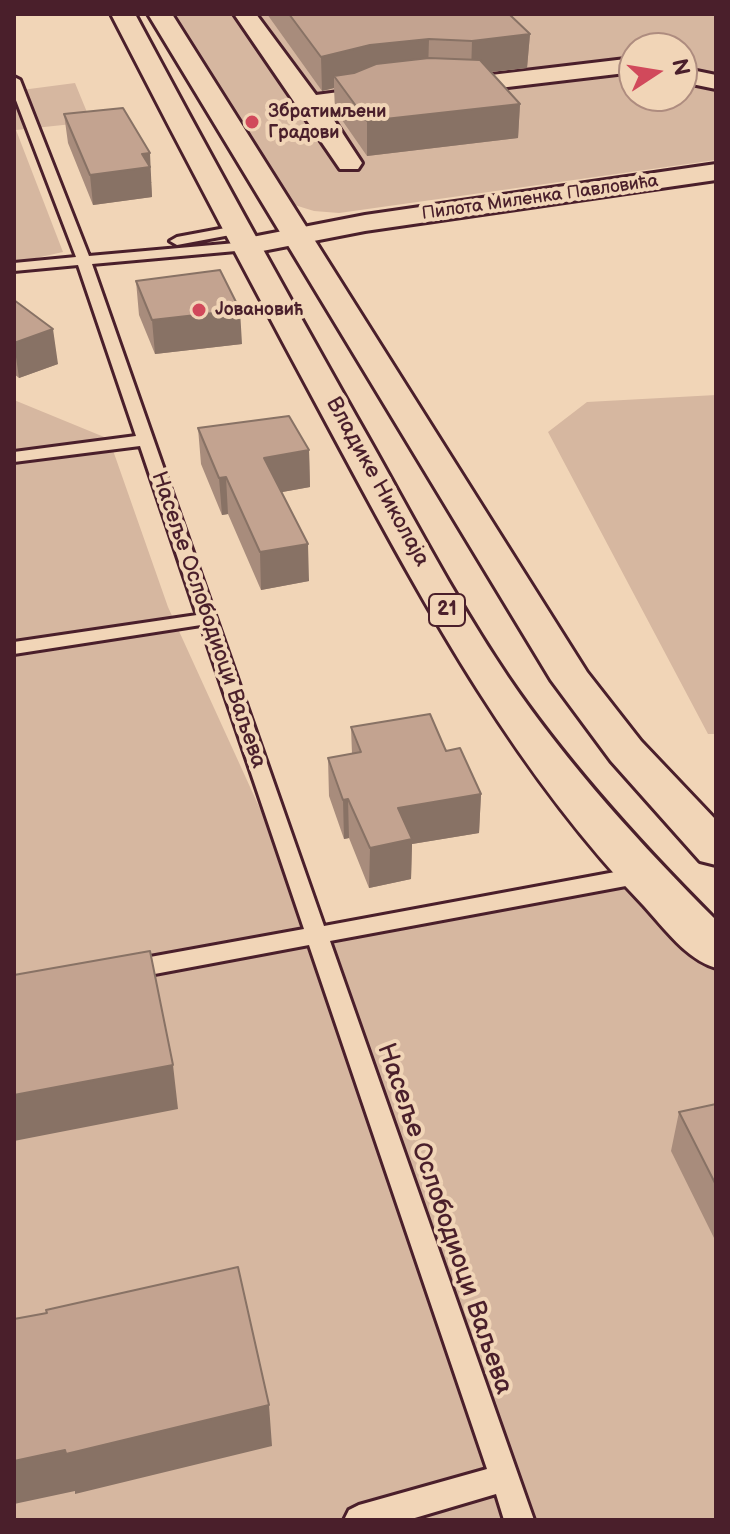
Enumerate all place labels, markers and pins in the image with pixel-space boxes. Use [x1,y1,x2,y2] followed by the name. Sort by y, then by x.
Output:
[268,101,387,144] place label: Збратимљени Градови
[243,113,261,131] marker: Збратимљени Градови
[215,299,303,321] place label: Јовановић
[190,301,208,319] marker: Јовановић

